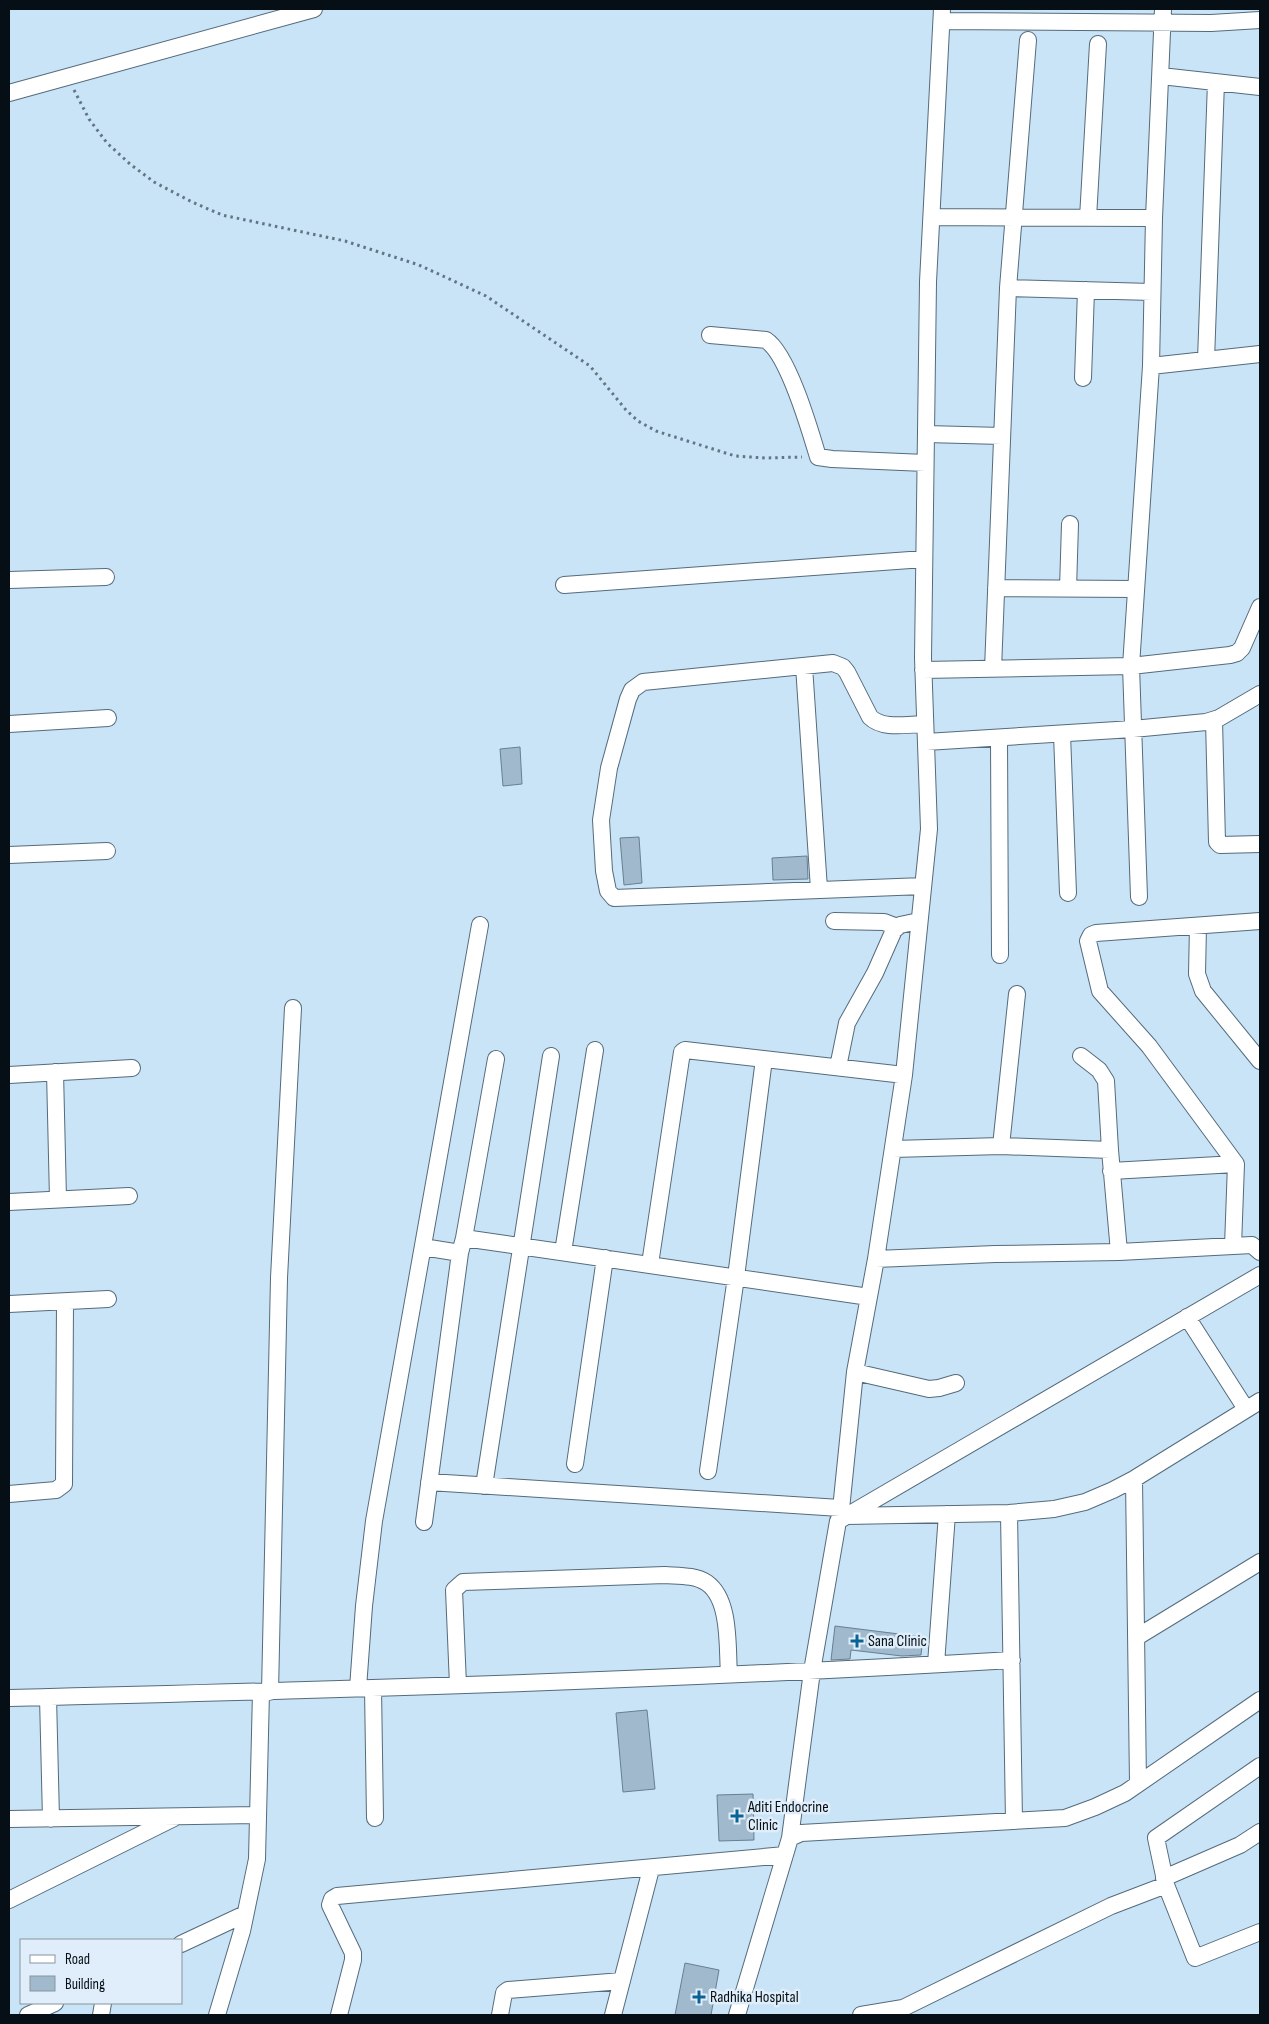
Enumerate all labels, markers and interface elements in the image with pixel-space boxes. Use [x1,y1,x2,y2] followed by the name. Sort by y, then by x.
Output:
[868,1632,927,1651] place label: Sana Clinic
[850,1634,864,1648] marker: Sana Clinic
[747,1798,829,1835] place label: Aditi Endocrine Clinic
[730,1809,744,1823] marker: Aditi Endocrine Clinic
[20,1939,182,2004] legend
[65,1950,90,1969] text: Road
[65,1975,105,1994] text: Building
[710,1988,799,2007] place label: Radhika Hospital
[692,1990,706,2004] marker: Radhika Hospital

